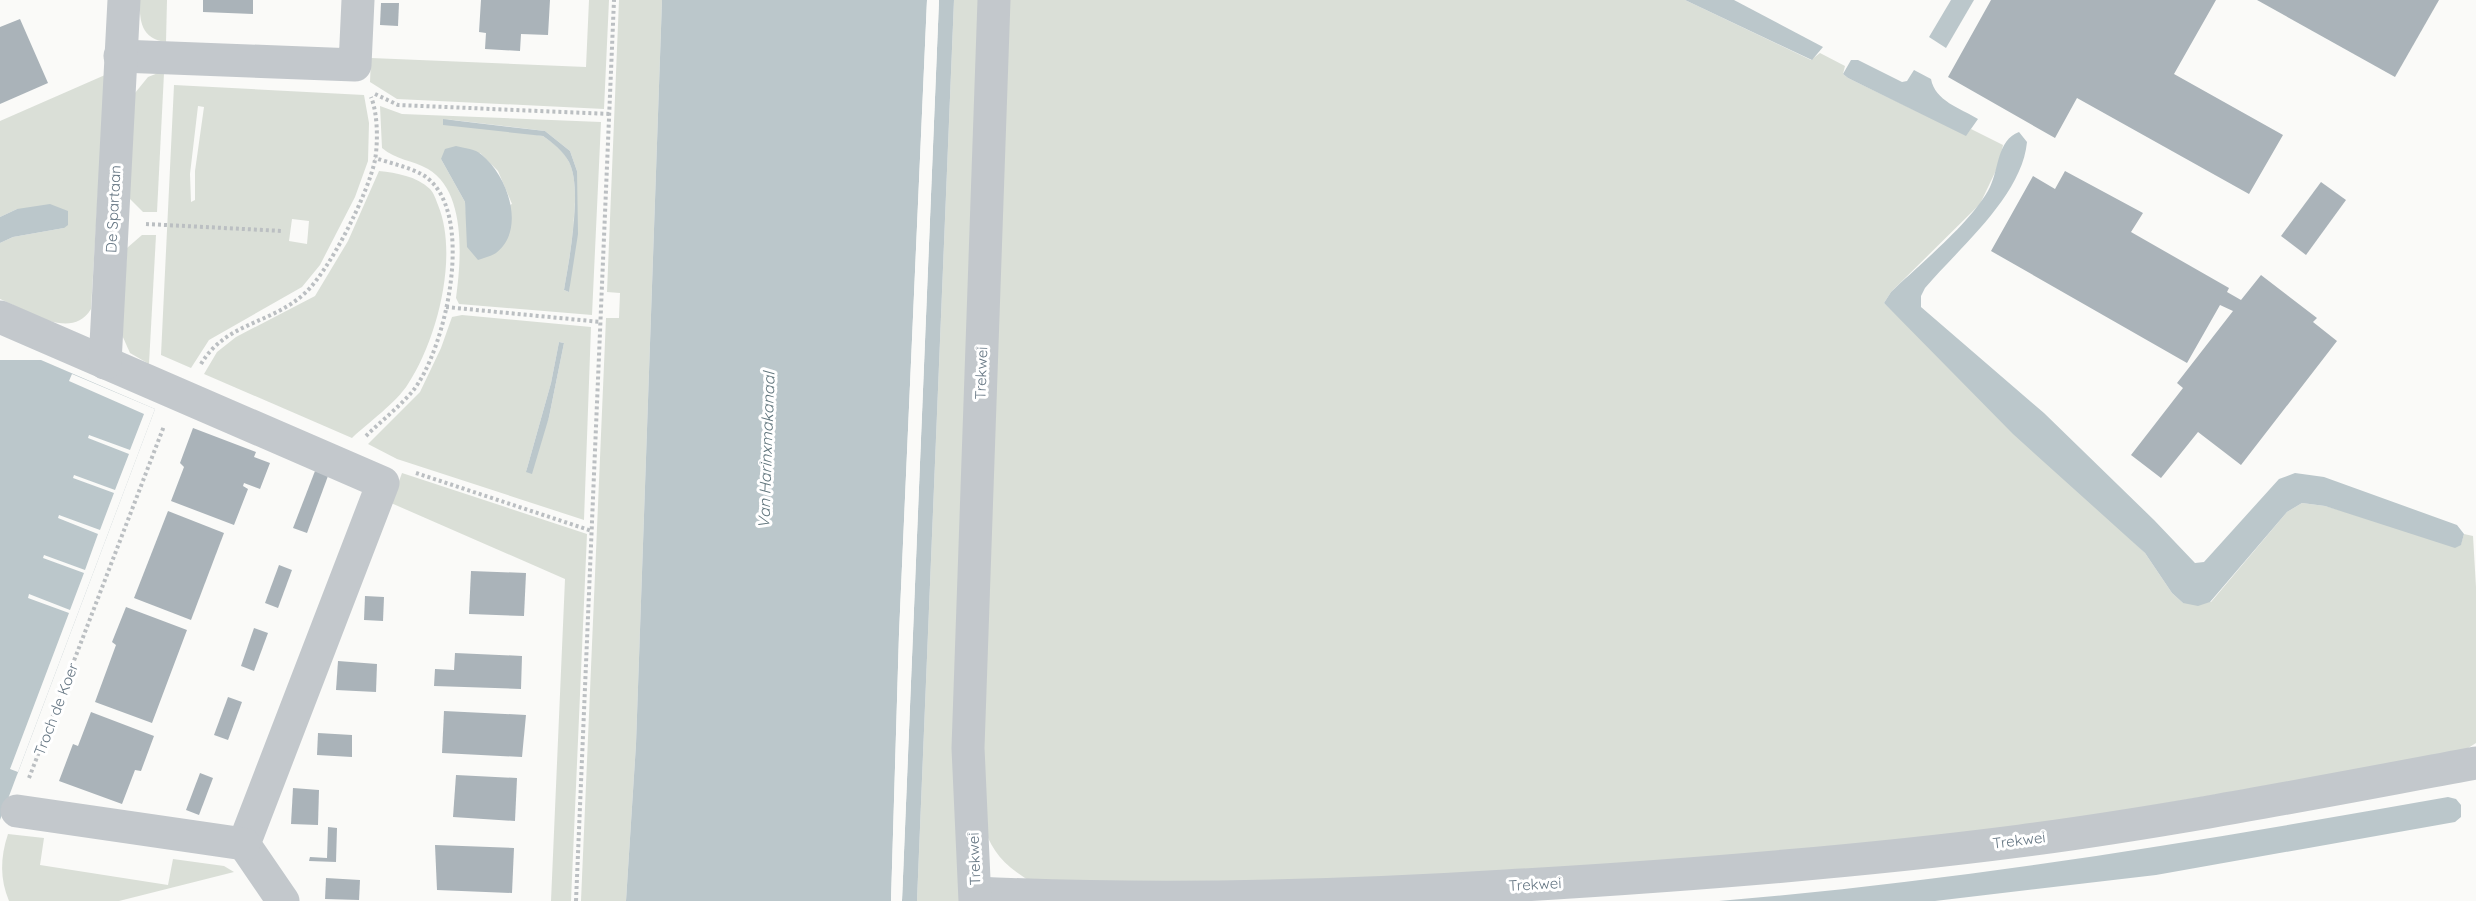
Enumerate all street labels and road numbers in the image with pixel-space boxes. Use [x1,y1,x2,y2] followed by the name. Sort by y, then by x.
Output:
[101,165,125,253] street label: De Spartaan
[971,346,991,400] street label: Trekwei
[30,660,82,758] street label: Troch de Koer
[1992,827,2046,853] street label: Trekwei
[964,832,984,886] street label: Trekwei
[1508,873,1562,895] street label: Trekwei

